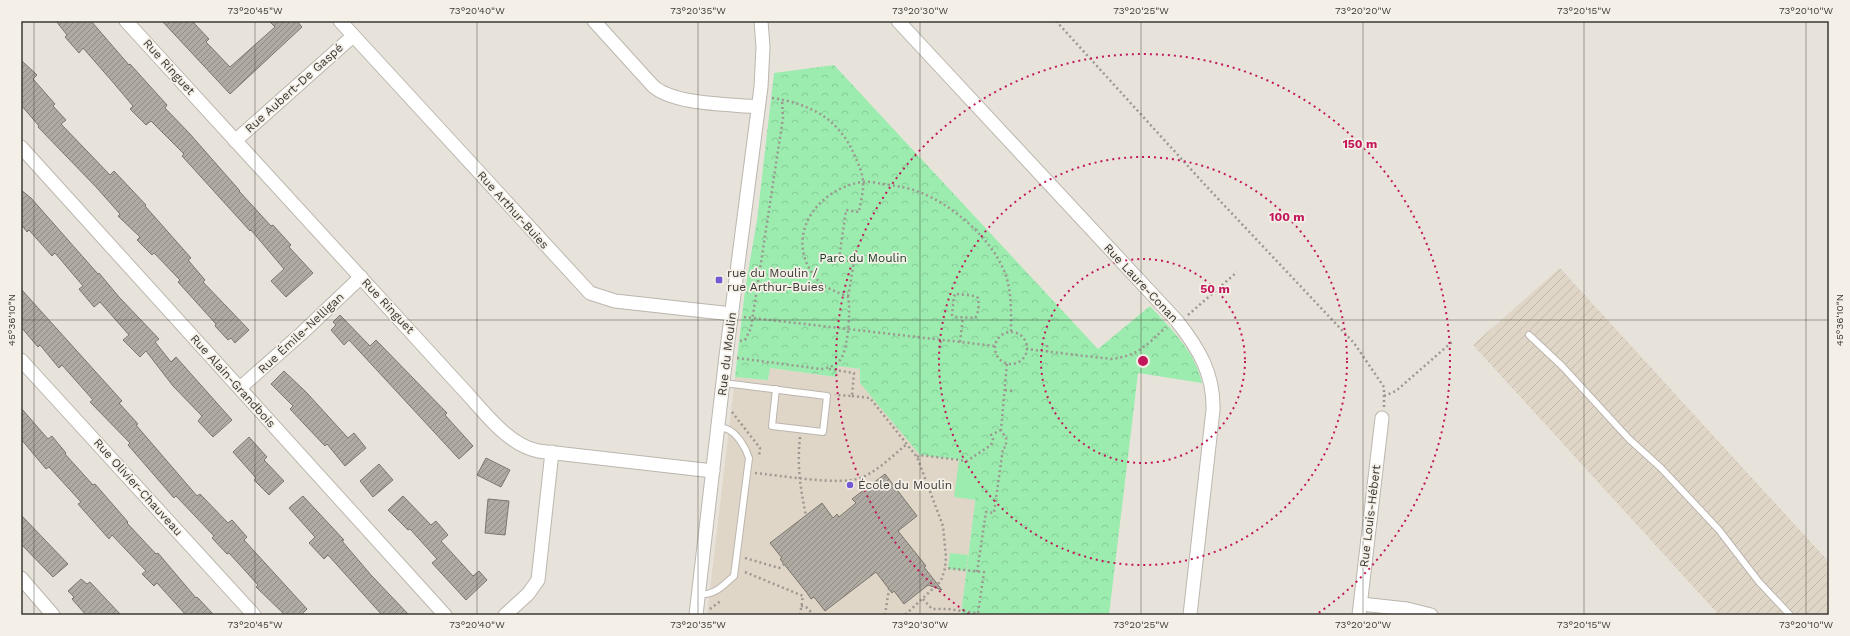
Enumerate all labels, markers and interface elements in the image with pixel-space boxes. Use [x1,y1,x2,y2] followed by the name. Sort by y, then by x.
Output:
[227,5,283,16] text: 73°20'45"W
[449,5,505,16] text: 73°20'40"W
[670,5,726,16] text: 73°20'35"W
[892,5,948,16] text: 73°20'30"W
[1113,5,1169,16] text: 73°20'25"W
[1335,5,1391,16] text: 73°20'20"W
[1557,5,1611,16] text: 73°20'15"W
[1779,5,1833,16] text: 73°20'10"W
[140,36,198,98] street label: Rue Ringuet
[242,40,346,136] street label: Rue Aubert-De Gaspé
[1343,137,1377,151] text: 150 m
[474,168,552,252] street label: Rue Arthur-Buies
[1269,210,1305,224] text: 100 m
[1101,241,1181,325] street label: Rue Laure-Conan
[819,251,907,265] park label: Parc du Moulin
[727,266,824,294] place label: rue du Moulin / rue Arthur-Buies
[359,275,417,337] street label: Rue Ringuet
[714,275,724,285] marker: rue du Moulin / rue Arthur-Buies
[1200,282,1230,296] text: 50 m
[255,290,347,376] street label: Rue Émile-Nelligan
[6,294,17,346] text: 45°36'10"N
[1834,294,1845,346] text: 45°36'10"N
[715,311,739,397] street label: Rue du Moulin
[188,332,278,430] street label: Rue Alain-Grandbois
[1136,354,1150,368] centre of rings
[91,436,185,538] street label: Rue Olivier-Chauveau
[1357,464,1383,568] street label: Rue Louis-Hébert
[858,478,952,492] place label: École du Moulin
[845,480,855,490] marker: École du Moulin
[227,619,283,630] text: 73°20'45"W
[449,619,505,630] text: 73°20'40"W
[670,619,726,630] text: 73°20'35"W
[892,619,948,630] text: 73°20'30"W
[1113,619,1169,630] text: 73°20'25"W
[1335,619,1391,630] text: 73°20'20"W
[1557,619,1611,630] text: 73°20'15"W
[1779,619,1833,630] text: 73°20'10"W

